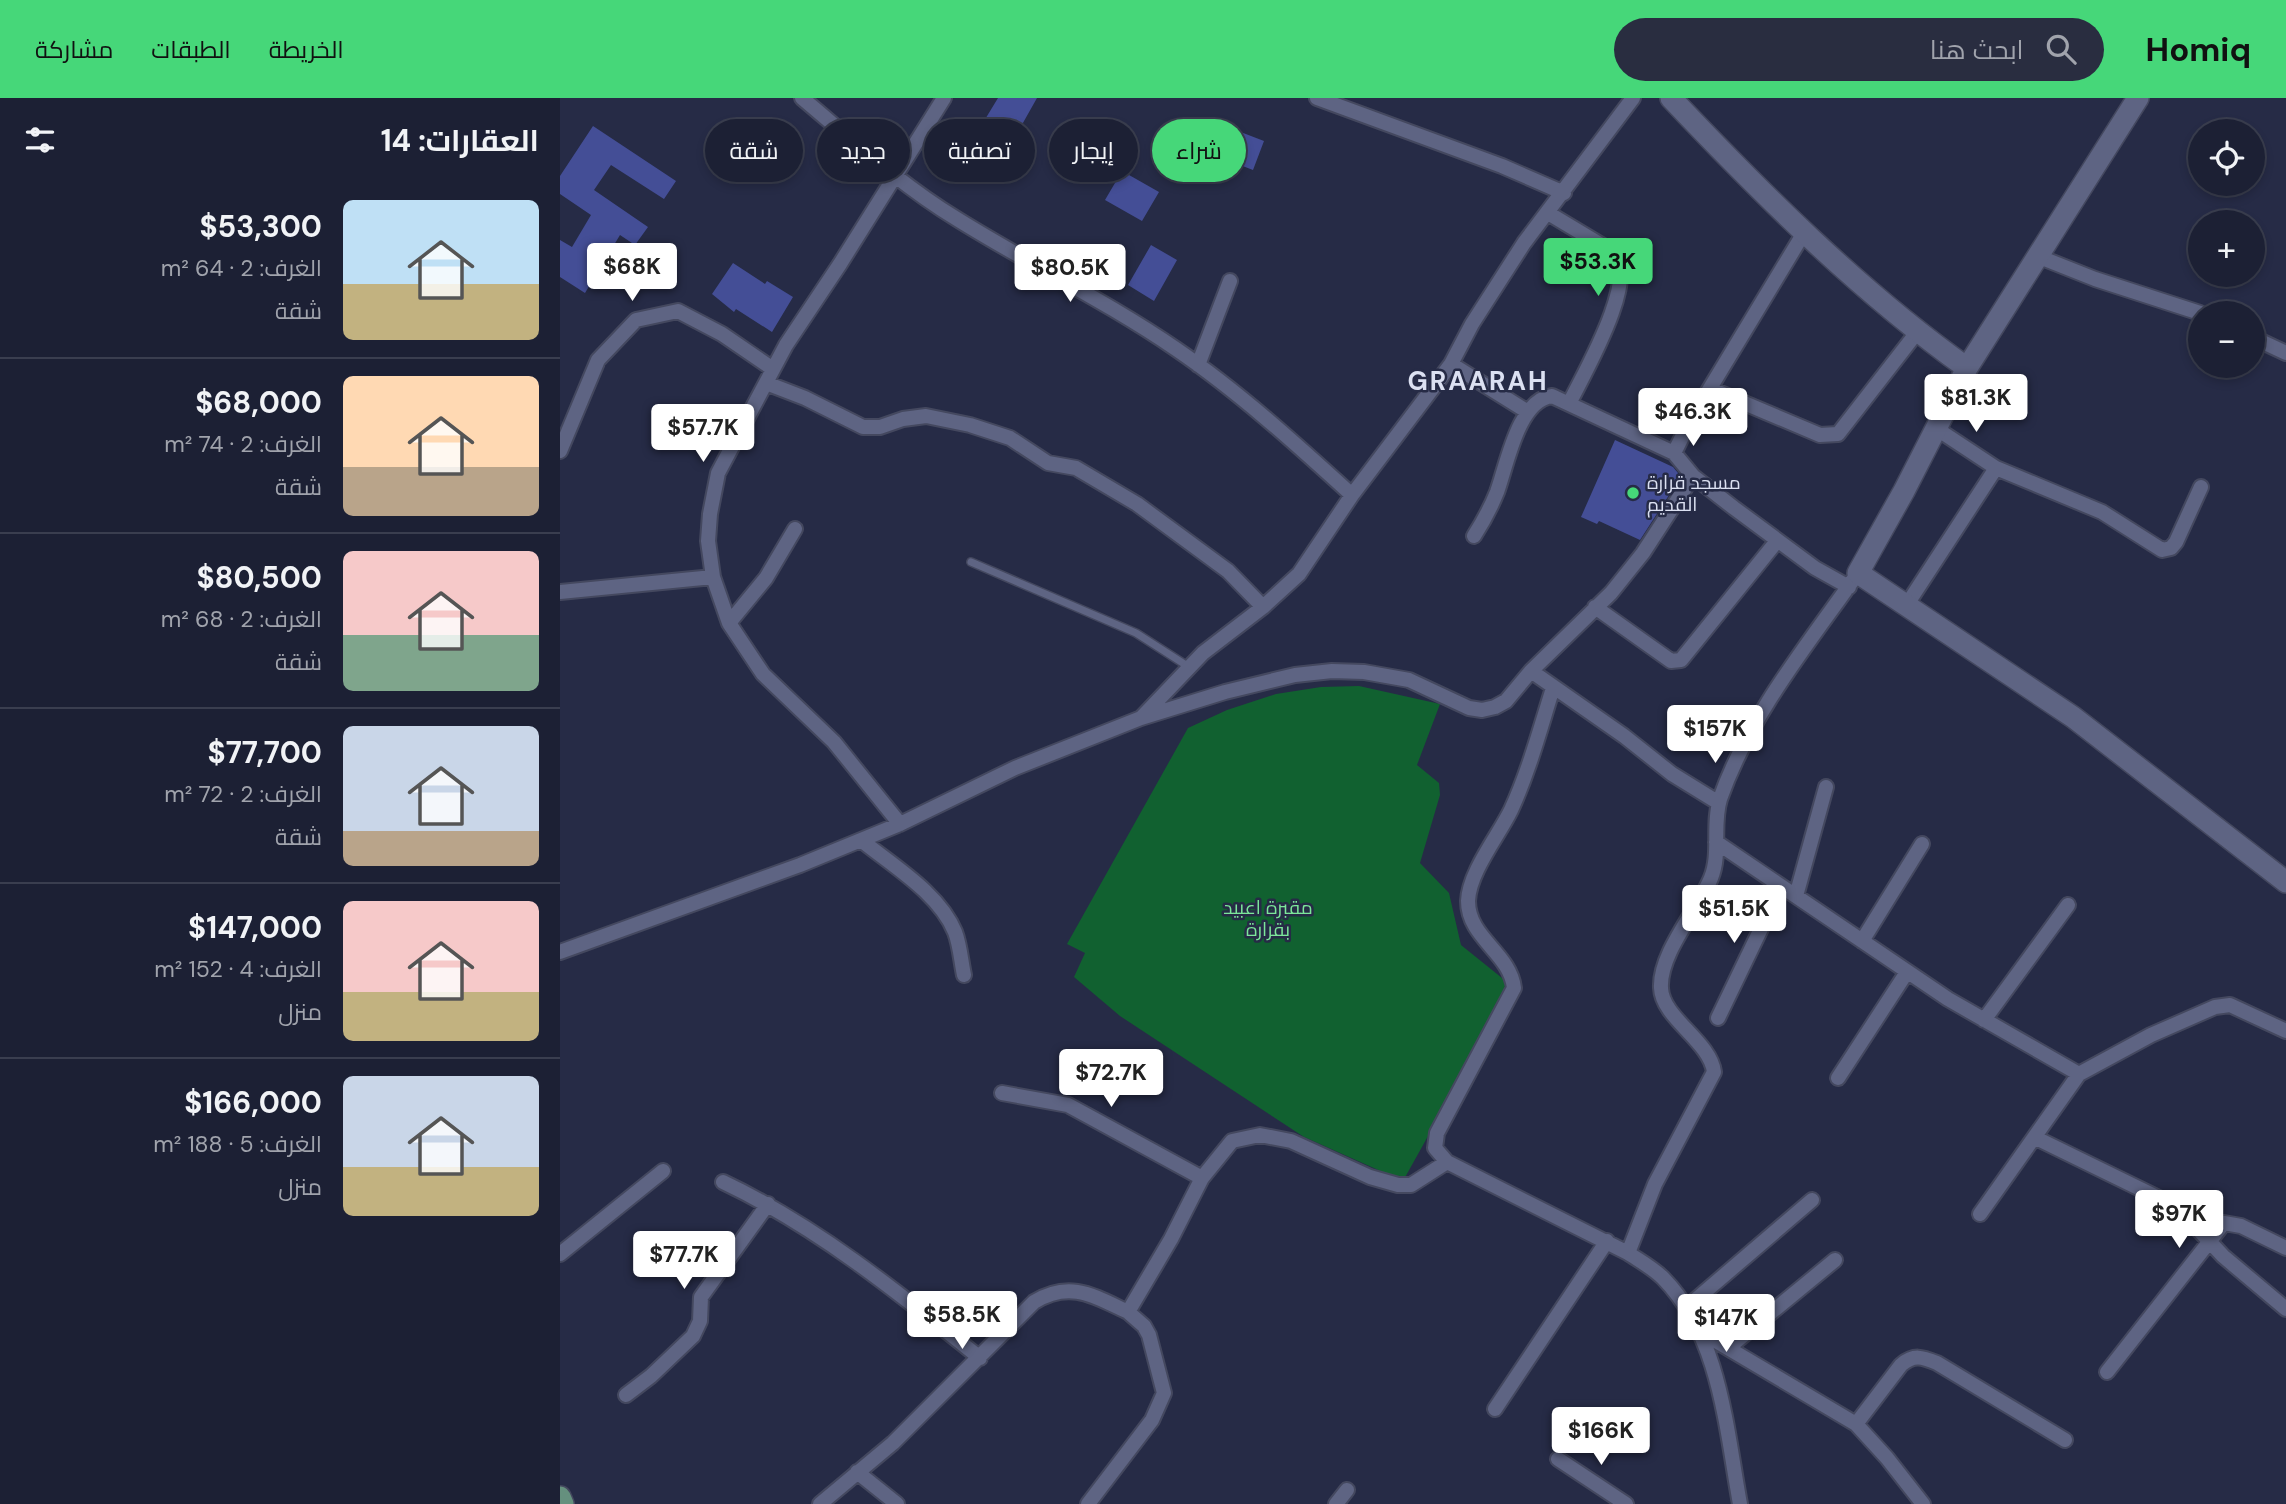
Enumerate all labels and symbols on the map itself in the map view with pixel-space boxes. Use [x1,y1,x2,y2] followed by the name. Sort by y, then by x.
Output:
[1541,238,1655,298] pin: $53.3K
[591,244,673,303] pin: $68K
[1013,244,1127,304] pin: $80.5K
[1408,364,1548,398] district label: GRAARAH
[1919,374,2033,434] pin: $81.3K
[1636,388,1750,448] pin: $46.3K
[646,404,760,464] pin: $57.7K
[1647,470,1741,518] place label: مسجد قرارة القديم
[1625,485,1641,501] marker: مسجد قرارة القديم
[1666,706,1764,765] pin: $157K
[1677,886,1791,945] pin: $51.5K
[1223,895,1313,942] park label: مقبرة اعبيد بقرارة
[1054,1049,1168,1109] pin: $72.7K
[2138,1190,2220,1250] pin: $97K
[627,1232,741,1291] pin: $77.7K
[905,1292,1019,1351] pin: $58.5K
[1677,1294,1775,1354] pin: $147K
[1552,1408,1650,1467] pin: $166K

